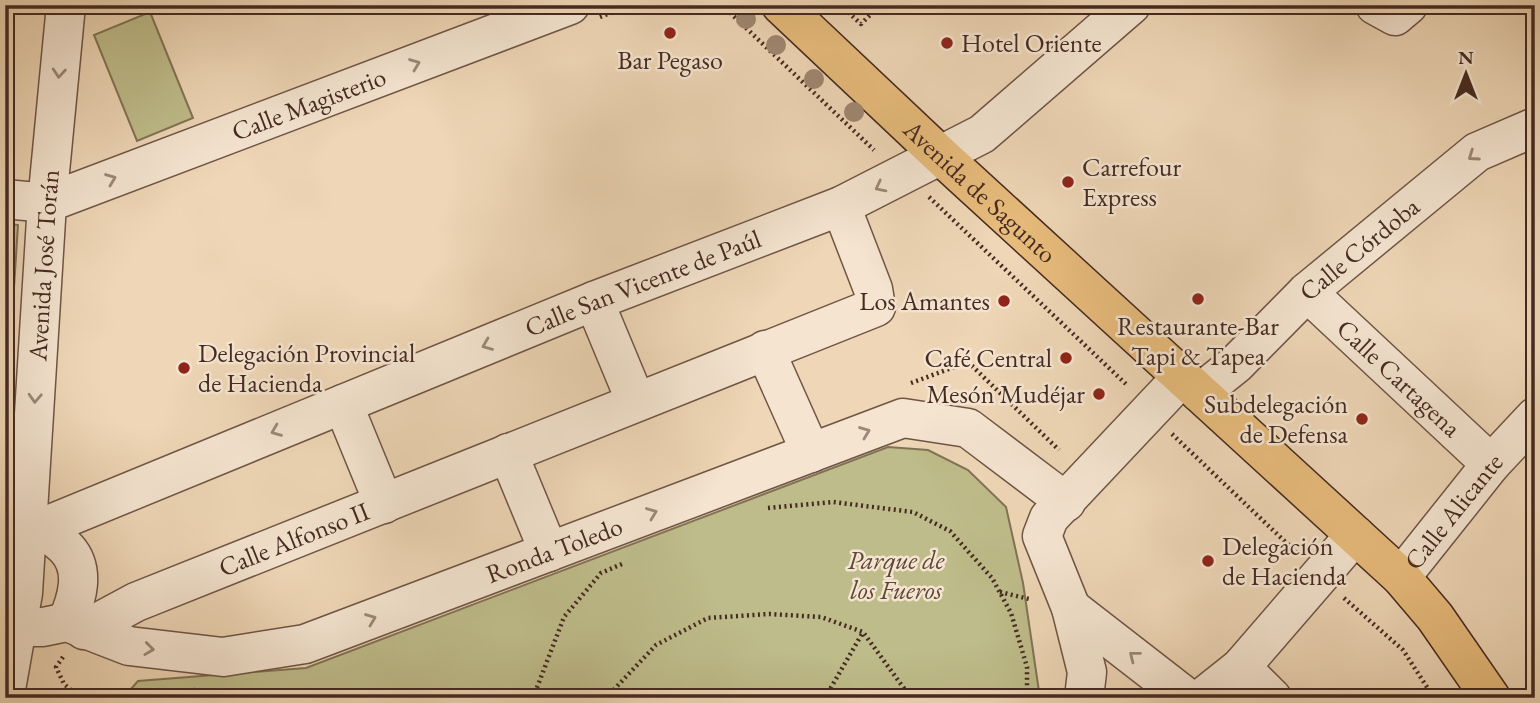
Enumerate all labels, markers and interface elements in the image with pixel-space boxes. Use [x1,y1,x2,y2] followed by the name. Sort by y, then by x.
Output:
[662,25,678,41] marker: Bar Pegaso
[961,26,1102,60] place label: Hotel Oriente
[939,35,955,51] marker: Hotel Oriente
[1432,38,1502,108] north arrow
[617,43,723,77] place label: Bar Pegaso
[1458,45,1474,70] text: N
[409,58,421,72] one-way arrow
[227,59,391,149] street label: Calle Magisterio
[52,68,67,79] one-way arrow
[896,112,1064,271] street label: Avenida de Sagunto
[1468,148,1481,160] one-way arrow
[1082,150,1182,214] place label: Carrefour Express
[20,168,67,363] street label: Avenida José Torán
[104,173,116,187] one-way arrow
[1060,174,1076,190] marker: Carrefour Express
[875,178,887,192] one-way arrow
[1292,189,1427,309] street label: Calle Córdoba
[520,221,766,345] street label: Calle San Vicente de Paúl
[859,284,990,318] place label: Los Amantes
[1190,291,1206,307] marker: Restaurante-Bar Tapi & Tapea
[996,293,1012,309] marker: Los Amantes
[1117,309,1279,373] place label: Restaurante-Bar Tapi & Tapea
[1330,312,1469,445] street label: Calle Cartagena
[198,336,415,400] place label: Delegación Provincial de Hacienda
[482,337,494,351] one-way arrow
[924,341,1052,375] place label: Café Central
[1058,350,1074,366] marker: Café Central
[176,360,192,376] marker: Delegación Provincial de Hacienda
[926,377,1085,411] place label: Mesón Mudéjar
[1091,386,1107,402] marker: Mesón Mudéjar
[1204,387,1349,451] place label: Subdelegación de Defensa
[28,393,43,404] one-way arrow
[1354,411,1370,427] marker: Subdelegación de Defensa
[271,423,283,437] one-way arrow
[858,427,870,441] one-way arrow
[1396,445,1510,577] street label: Calle Alicante
[214,494,374,584] street label: Calle Alfonso II
[646,507,658,521] one-way arrow
[481,509,627,591] street label: Ronda Toledo
[1222,529,1347,593] place label: Delegación de Hacienda
[847,543,946,607] park label: Parque de los Fueros
[1200,553,1216,569] marker: Delegación de Hacienda
[364,614,376,628] one-way arrow
[143,641,155,656] one-way arrow
[1129,651,1141,664] one-way arrow

